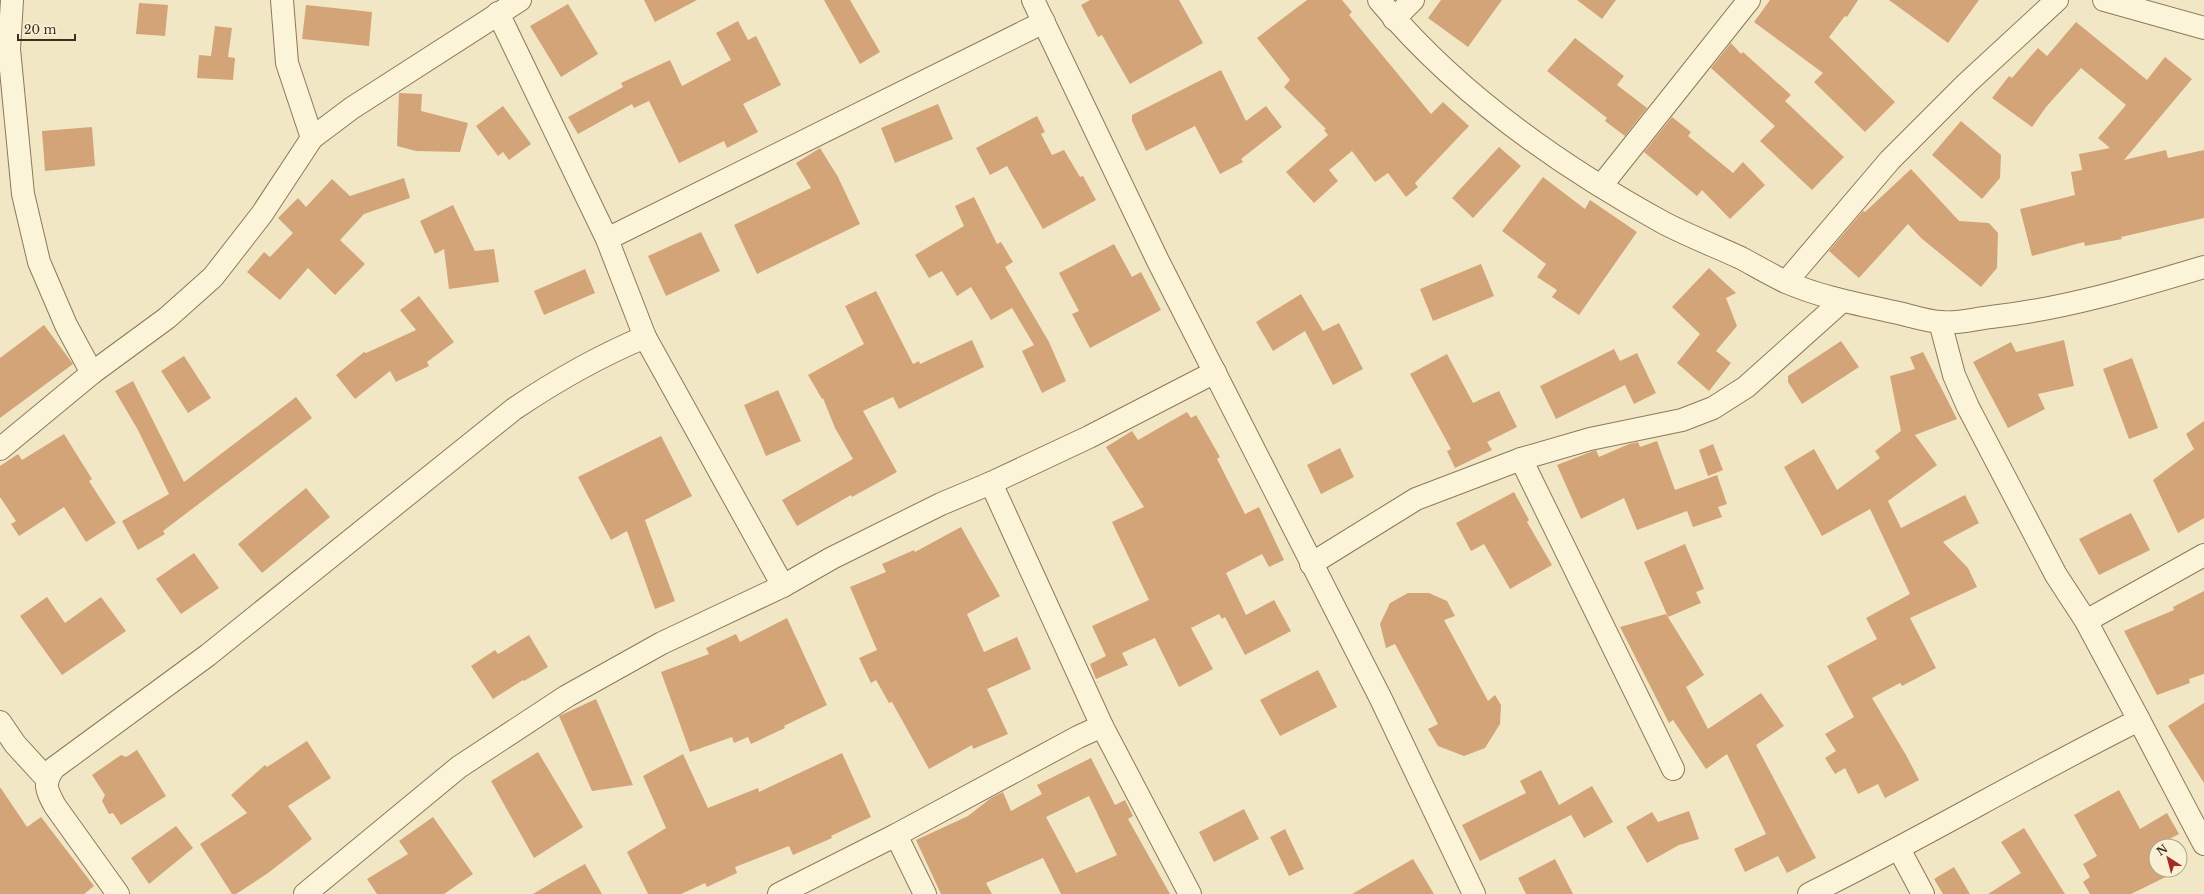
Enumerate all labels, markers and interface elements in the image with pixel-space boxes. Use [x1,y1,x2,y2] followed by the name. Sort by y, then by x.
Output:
[18,16,75,42] scale bar
[24,22,56,37] text: 20 m
[2148,838,2188,878] north arrow
[2154,841,2171,859] text: N

